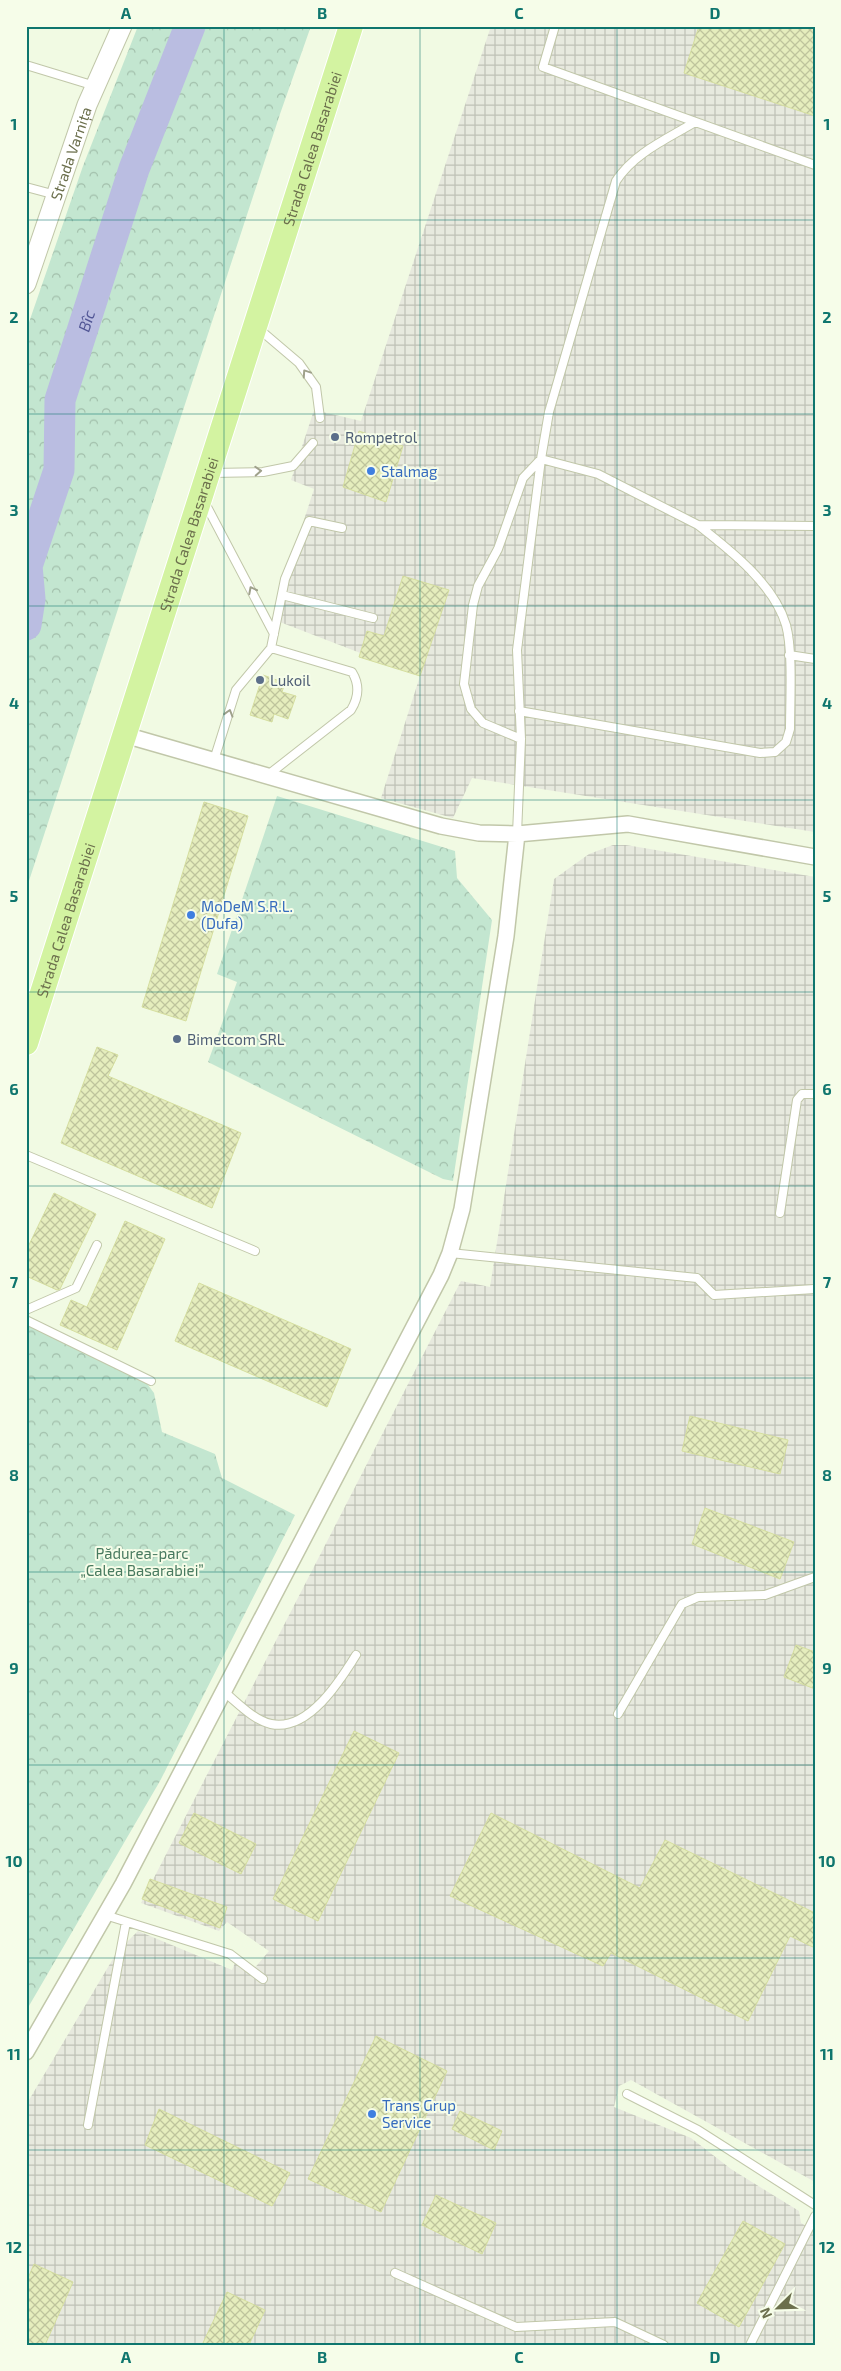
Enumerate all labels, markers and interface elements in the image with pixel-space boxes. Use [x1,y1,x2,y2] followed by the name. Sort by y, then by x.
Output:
[121,3,132,22] text: A
[317,3,327,22] text: B
[514,3,524,22] text: C
[710,3,721,22] text: D
[279,69,345,228] street label: Strada Calea Basarabiei
[46,104,95,202] street label: Strada Varnița
[11,114,17,133] text: 1
[824,114,830,133] text: 1
[9,307,19,326] text: 2
[73,307,98,334] water label: Bîc
[822,307,832,326] text: 2
[302,369,312,378] one-way arrow
[345,428,418,446] place label: Rompetrol
[329,431,341,443] marker: Rompetrol
[155,455,222,614] street label: Strada Calea Basarabiei
[381,462,438,480] place label: Stalmag
[365,465,377,477] marker: Stalmag
[254,466,262,477] one-way arrow
[9,500,19,519] text: 3
[822,500,832,519] text: 3
[248,587,258,596] one-way arrow
[270,671,311,689] place label: Lukoil
[254,674,266,686] marker: Lukoil
[9,693,19,712] text: 4
[822,693,832,712] text: 4
[223,710,233,718] one-way arrow
[32,841,98,1000] street label: Strada Calea Basarabiei
[10,886,19,905] text: 5
[823,886,832,905] text: 5
[201,897,293,932] place label: MoDeM S.R.L. (Dufa)
[185,909,197,921] marker: MoDeM S.R.L. (Dufa)
[187,1030,285,1048] place label: Bimetcom SRL
[171,1033,183,1045] marker: Bimetcom SRL
[9,1079,19,1098] text: 6
[822,1079,832,1098] text: 6
[10,1272,19,1291] text: 7
[823,1272,832,1291] text: 7
[9,1465,19,1484] text: 8
[822,1465,832,1484] text: 8
[80,1544,204,1579] park label: Pădurea-parc „Calea Basarabiei”
[9,1658,19,1677] text: 9
[822,1658,832,1677] text: 9
[5,1851,23,1870] text: 10
[818,1851,836,1870] text: 10
[7,2044,21,2063] text: 11
[820,2044,834,2063] text: 11
[382,2096,456,2131] place label: Trans Grup Service
[366,2108,378,2120] marker: Trans Grup Service
[6,2237,22,2256] text: 12
[819,2237,835,2256] text: 12
[754,2284,804,2334] north arrow
[756,2305,775,2321] text: N
[121,2347,132,2366] text: A
[317,2347,327,2366] text: B
[514,2347,524,2366] text: C
[710,2347,721,2366] text: D

